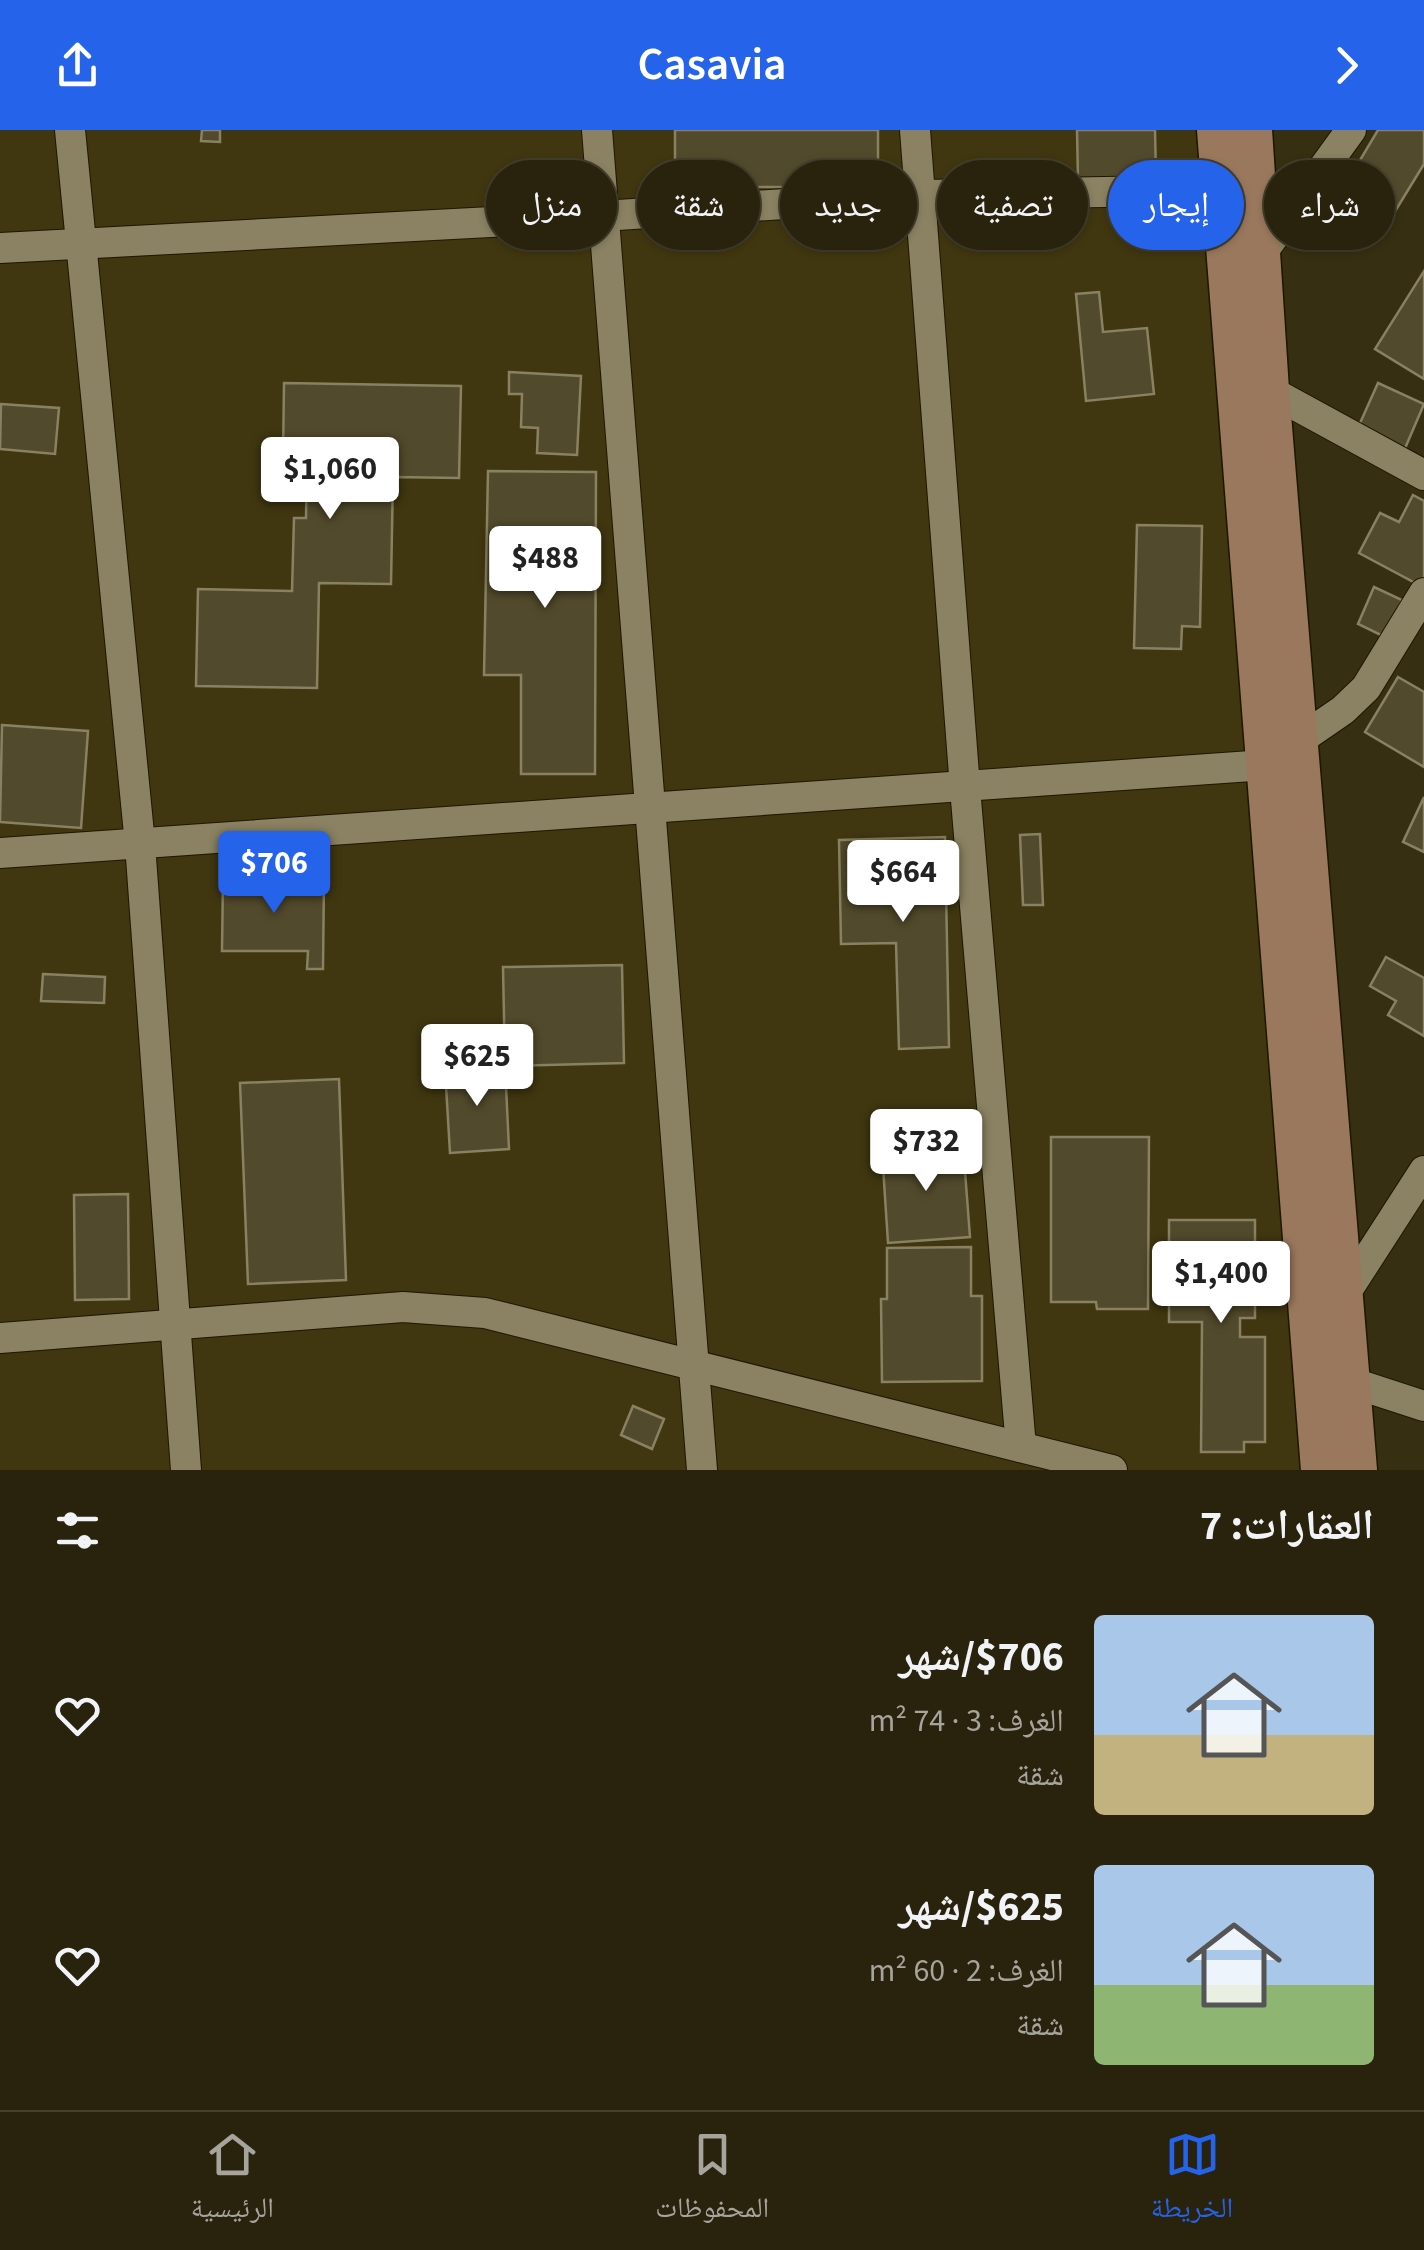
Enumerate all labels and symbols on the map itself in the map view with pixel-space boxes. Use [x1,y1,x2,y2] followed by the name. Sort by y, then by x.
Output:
[249,437,411,522] pin: $1,060
[486,526,604,611] pin: $488
[215,831,333,916] pin: $706
[844,840,962,925] pin: $664
[418,1024,536,1109] pin: $625
[867,1109,985,1194] pin: $732
[1140,1241,1302,1326] pin: $1,400

